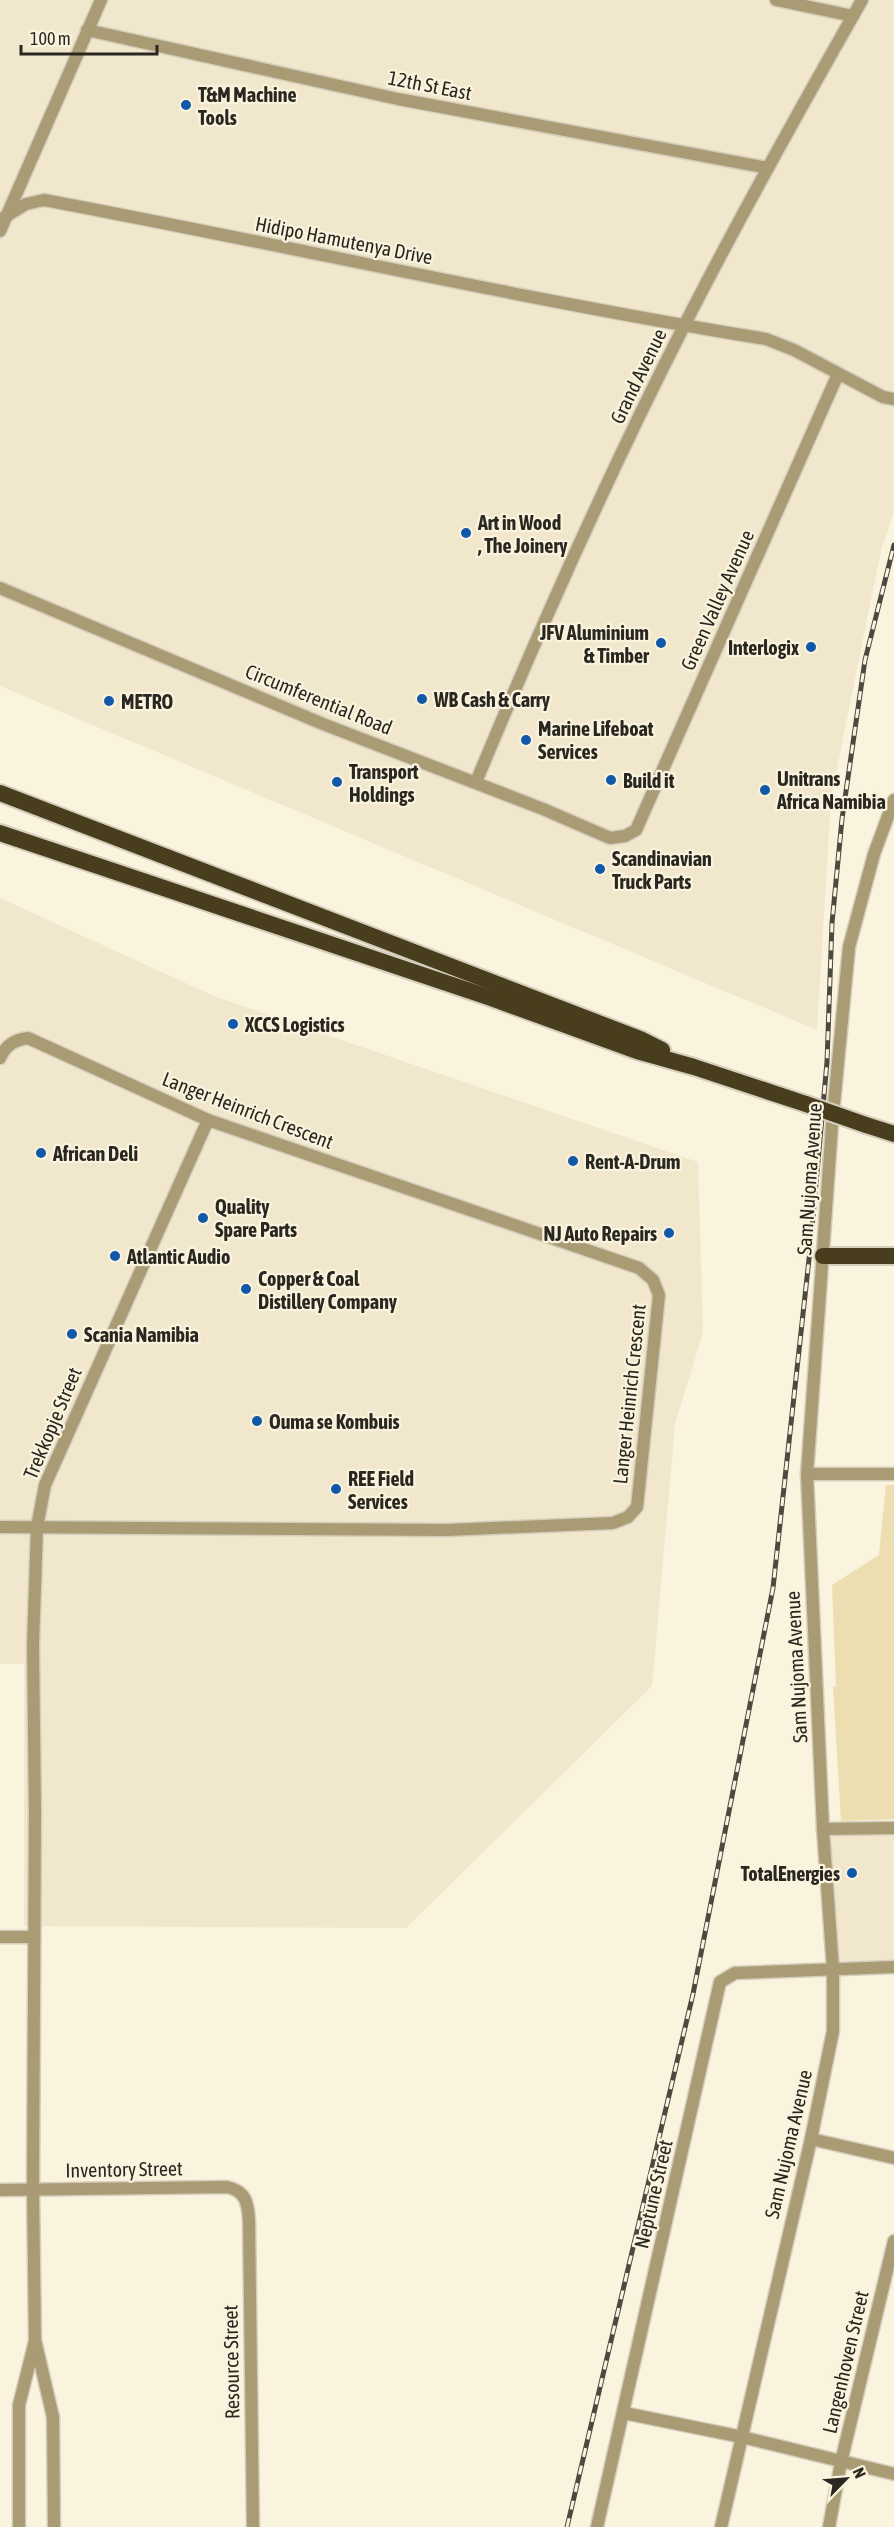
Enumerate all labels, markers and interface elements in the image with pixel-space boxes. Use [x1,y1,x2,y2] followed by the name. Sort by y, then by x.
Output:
[21,18,158,56] scale bar
[30,28,71,49] text: 100 m
[386,66,474,104] street label: 12th St East
[198,83,297,129] place label: T&M Machine Tools
[179,98,193,112] marker: T&M Machine Tools
[253,212,435,268] street label: Hidipo Hamutenya Drive
[605,325,671,427] street label: Grand Avenue
[477,511,568,557] place label: Art in Wood , The Joinery
[459,526,473,540] marker: Art in Wood , The Joinery
[676,526,758,674] street label: Green Valley Avenue
[539,621,650,667] place label: JFV Aluminium & Timber
[654,636,668,650] marker: JFV Aluminium & Timber
[728,636,799,659] place label: Interlogix
[804,640,818,654] marker: Interlogix
[242,659,396,739] street label: Circumferential Road
[433,688,551,711] place label: WB Cash & Carry
[121,690,173,713] place label: METRO
[415,692,429,706] marker: WB Cash & Carry
[102,694,116,708] marker: METRO
[538,717,654,763] place label: Marine Lifeboat Services
[519,733,533,747] marker: Marine Lifeboat Services
[349,760,419,806] place label: Transport Holdings
[776,767,886,813] place label: Unitrans Africa Namibia
[623,769,675,792] place label: Build it
[604,773,618,787] marker: Build it
[330,775,344,789] marker: Transport Holdings
[758,783,772,797] marker: Unitrans Africa Namibia
[612,847,712,893] place label: Scandinavian Truck Parts
[593,862,607,876] marker: Scandinavian Truck Parts
[244,1013,345,1036] place label: XCCS Logistics
[226,1017,240,1031] marker: XCCS Logistics
[159,1067,337,1153] street label: Langer Heinrich Crescent
[792,1102,826,1256] street label: Sam Nujoma Avenue
[52,1142,138,1165] place label: African Deli
[34,1146,48,1160] marker: African Deli
[585,1150,681,1173] place label: Rent-A-Drum
[566,1154,580,1168] marker: Rent-A-Drum
[215,1195,297,1241] place label: Quality Spare Parts
[196,1211,210,1225] marker: Quality Spare Parts
[543,1222,657,1245] place label: NJ Auto Repairs
[662,1226,676,1240] marker: NJ Auto Repairs
[126,1245,230,1268] place label: Atlantic Audio
[108,1249,122,1263] marker: Atlantic Audio
[258,1267,398,1313] place label: Copper & Coal Distillery Company
[239,1282,253,1296] marker: Copper & Coal Distillery Company
[608,1303,650,1485] street label: Langer Heinrich Crescent
[84,1323,199,1346] place label: Scania Namibia
[65,1327,79,1341] marker: Scania Namibia
[18,1364,86,1482] street label: Trekkopje Street
[269,1410,400,1433] place label: Ouma se Kombuis
[250,1414,264,1428] marker: Ouma se Kombuis
[348,1467,414,1513] place label: REE Field Services
[329,1482,343,1496] marker: REE Field Services
[781,1590,811,1744] street label: Sam Nujoma Avenue
[741,1862,840,1885] place label: TotalEnergies
[845,1866,859,1880] marker: TotalEnergies
[760,2067,816,2221] street label: Sam Nujoma Avenue
[629,2137,677,2251] street label: Neptune Street
[65,2156,183,2182] street label: Inventory Street
[817,2288,873,2436] street label: Langenhoven Street
[219,2304,243,2419] street label: Resource Street
[816,2449,876,2509] north arrow
[849,2465,870,2481] text: N

